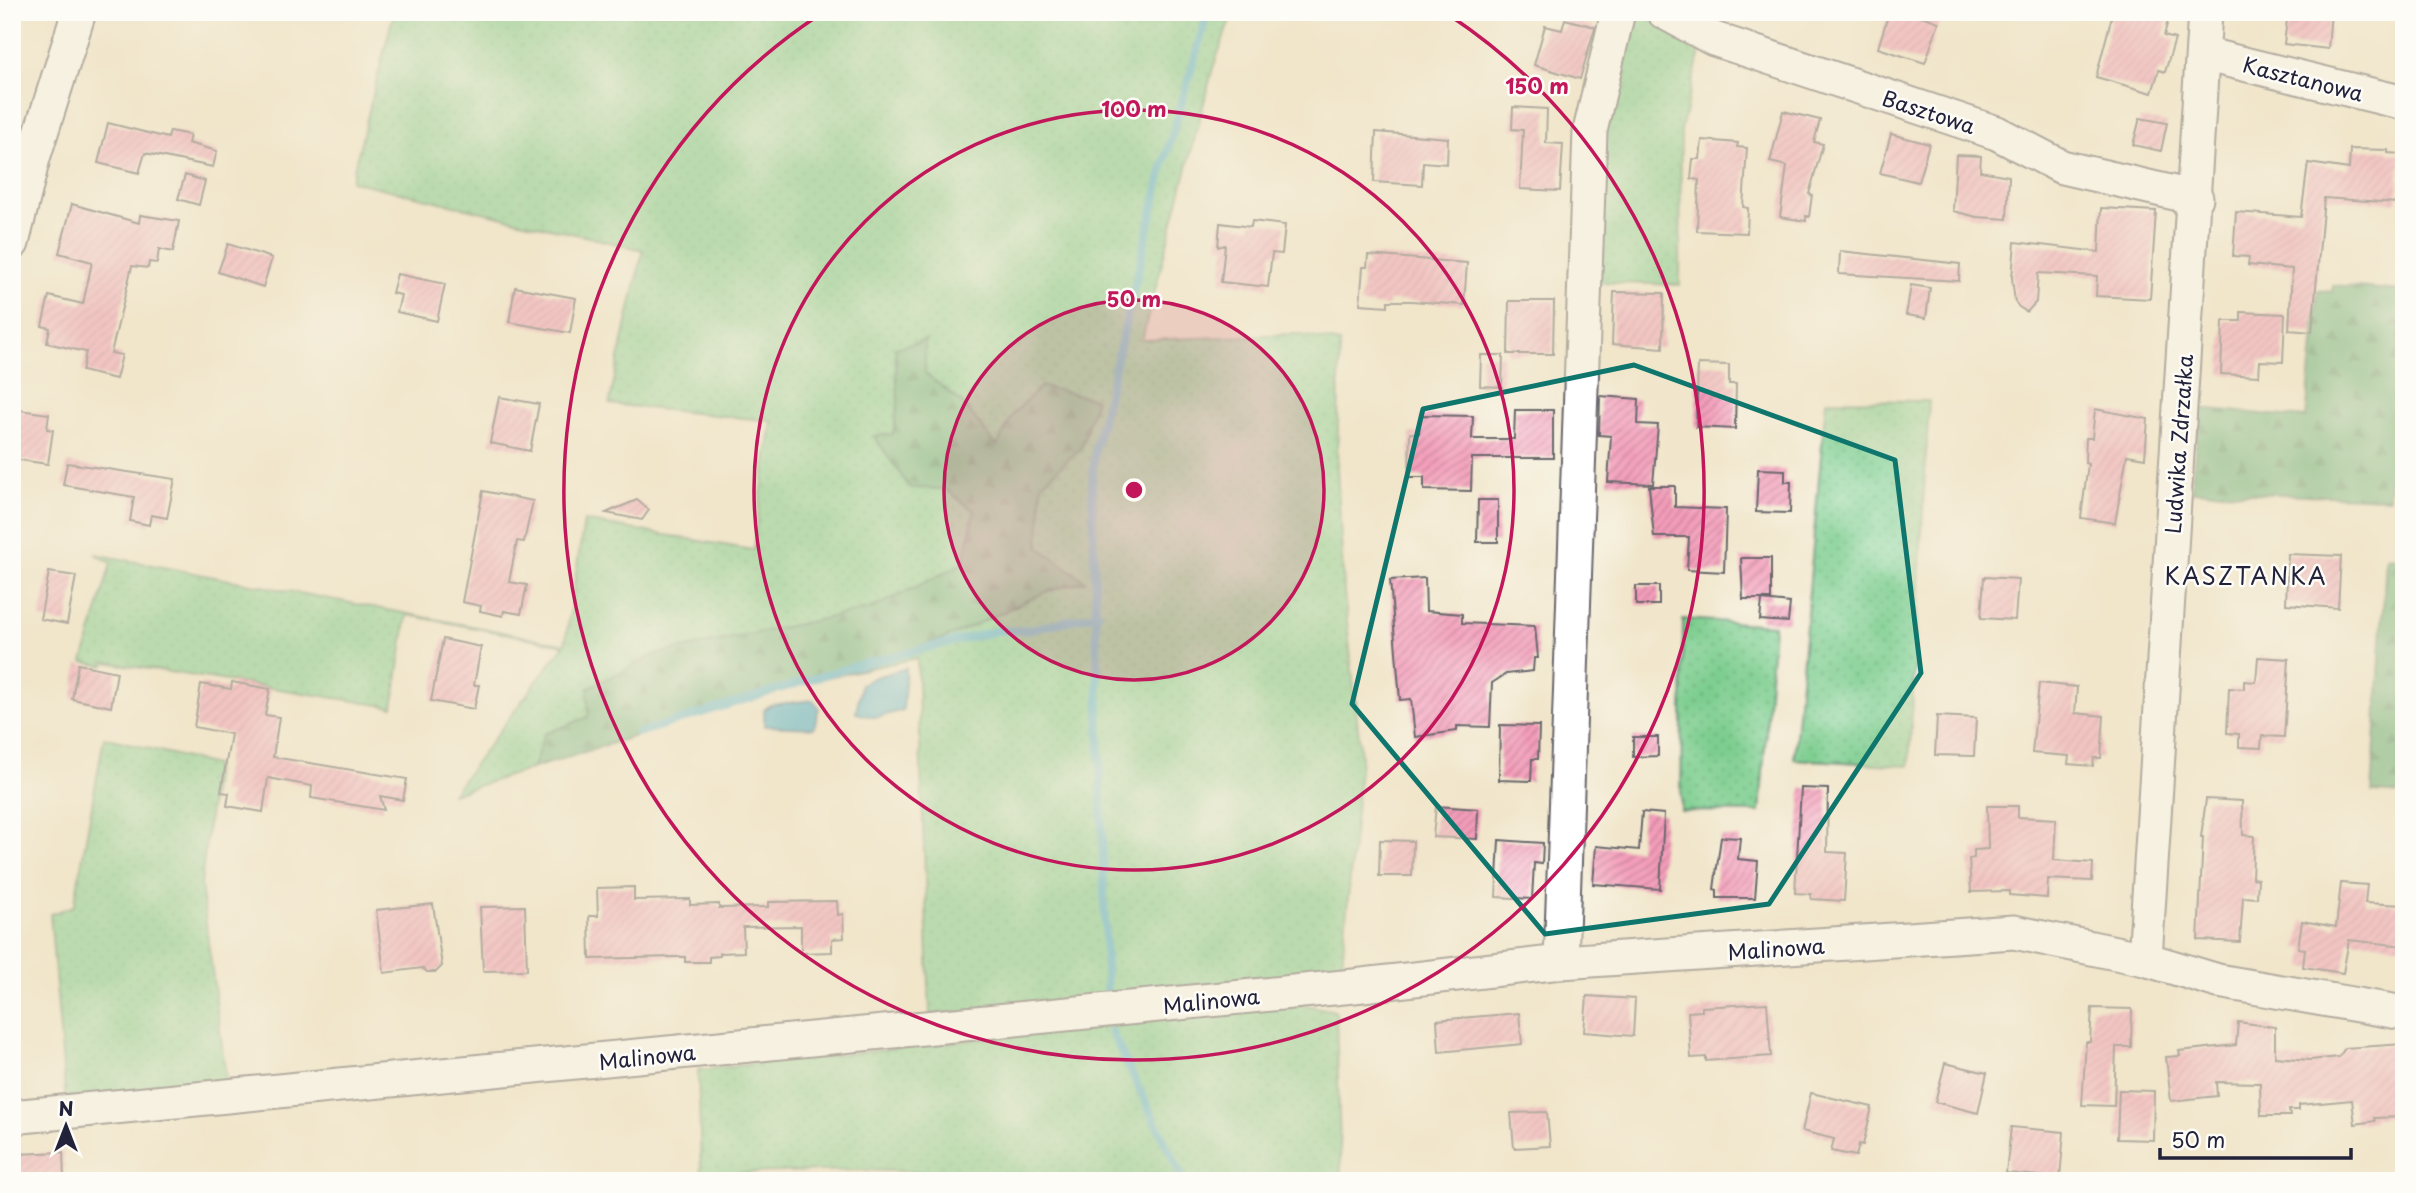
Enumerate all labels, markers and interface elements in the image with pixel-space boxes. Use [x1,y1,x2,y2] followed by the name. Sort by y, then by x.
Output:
[2239,48,2367,108] street label: Kasztanowa
[1505,69,1569,101] text: 150 m
[1878,81,1980,141] street label: Basztowa
[1101,92,1167,124] text: 100 m
[1107,282,1161,314] text: 50 m
[2156,352,2200,535] street label: Ludwika Zdrzałka
[1122,478,1146,502] centre of rings
[2164,558,2328,593] district label: KASZTANKA
[1726,929,1826,967] street label: Malinowa
[1161,979,1261,1021] street label: Malinowa
[597,1035,697,1077] street label: Malinowa
[32,1092,102,1162] north arrow
[58,1094,74,1122] text: N
[2160,1116,2351,1160] scale bar
[2171,1123,2225,1155] text: 50 m

